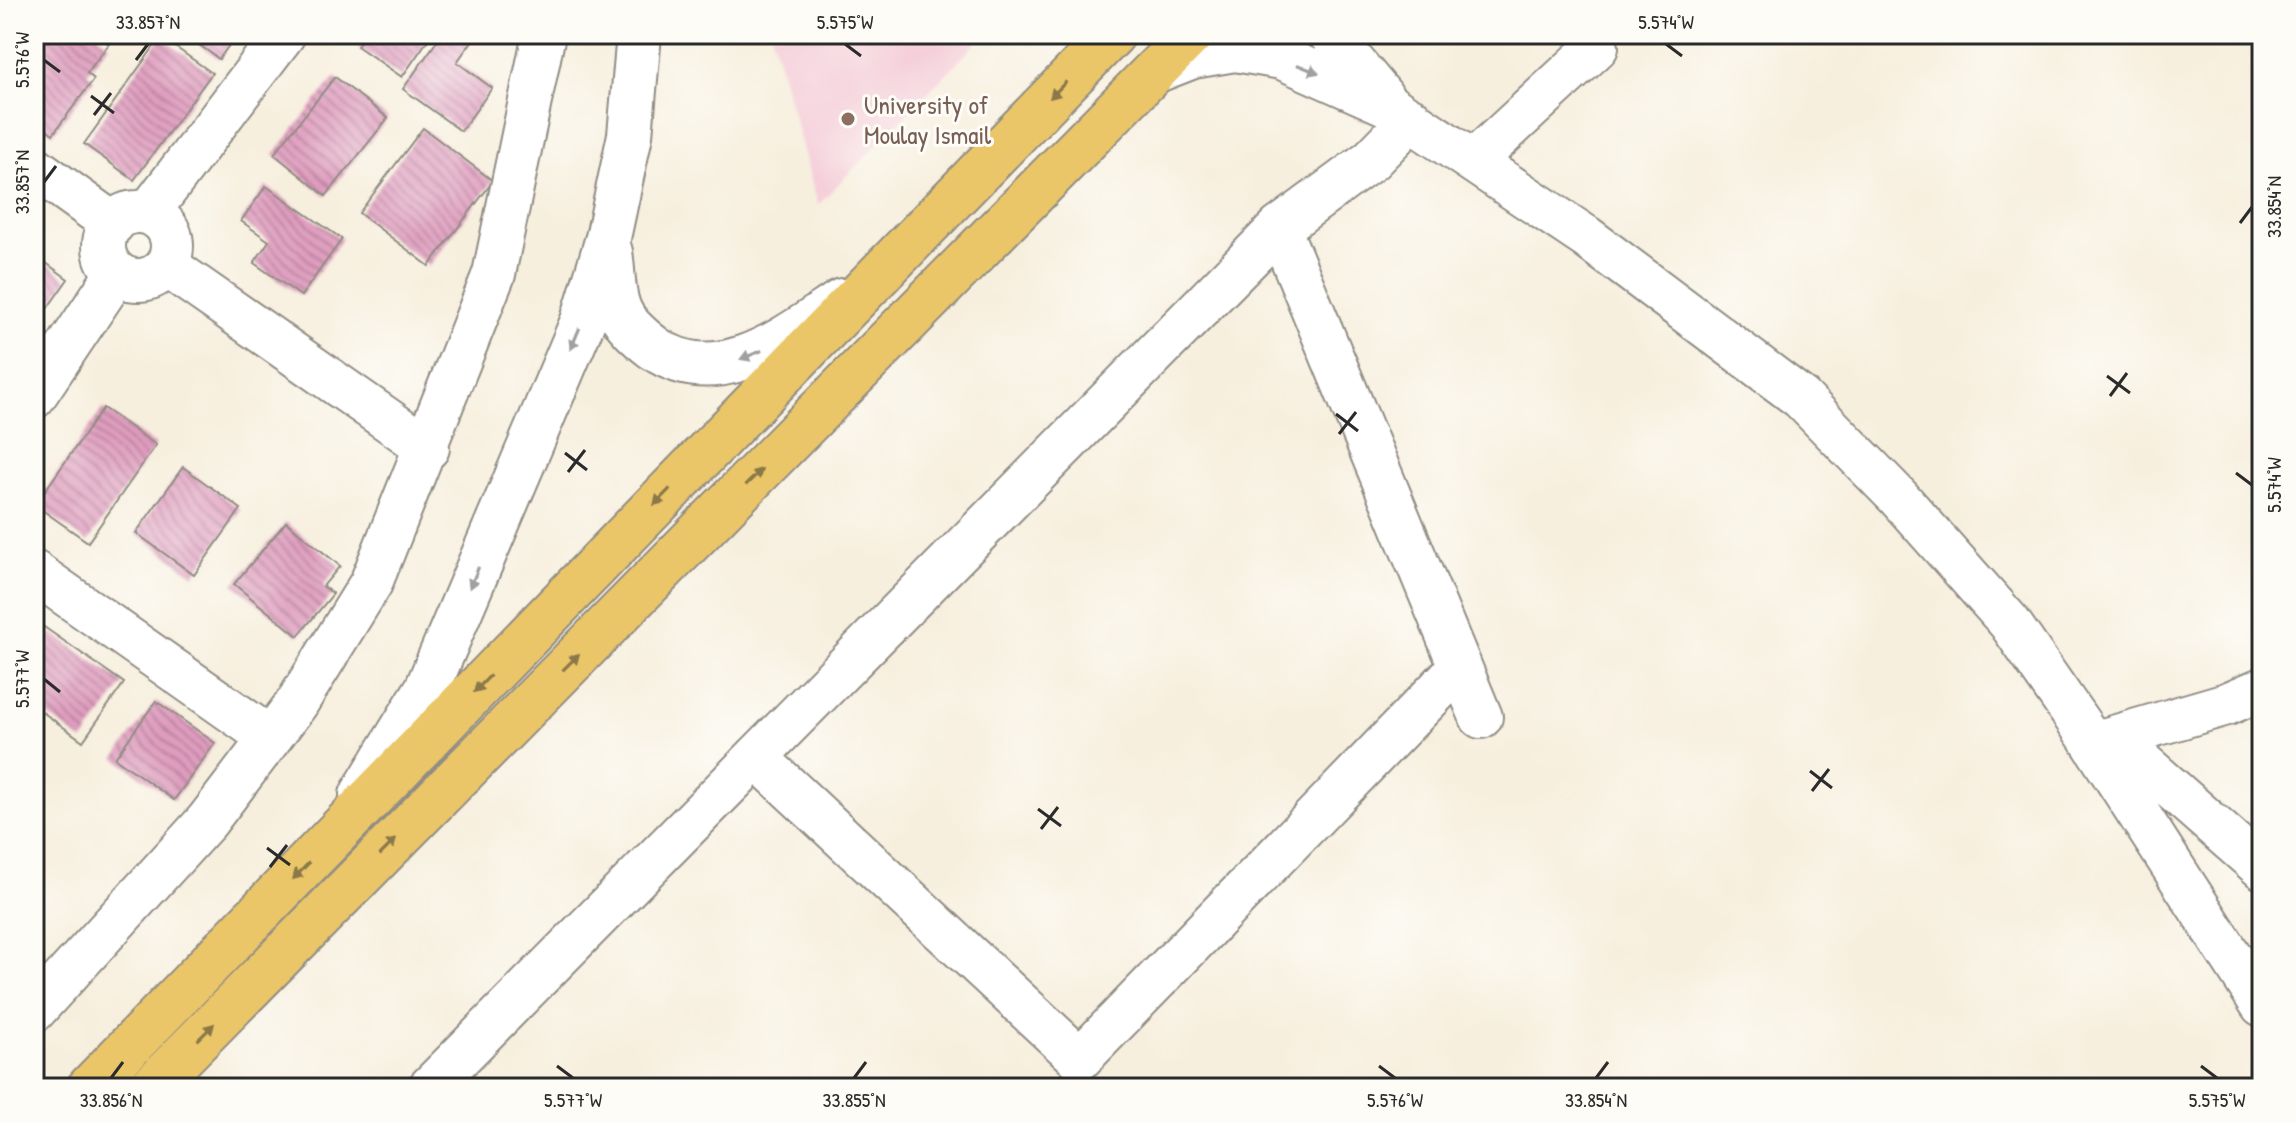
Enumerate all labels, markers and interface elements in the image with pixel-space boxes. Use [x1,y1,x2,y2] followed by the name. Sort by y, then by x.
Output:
[116,8,180,35] text: 33.857°N
[817,8,874,35] text: 5.575°W
[1638,8,1694,35] text: 5.574°W
[8,31,35,88] text: 5.576°W
[1296,62,1320,75] one-way arrow
[1049,80,1068,99] one-way arrow
[864,87,991,152] place label: University of Moulay Ismail
[839,110,857,128] marker: University of Moulay Ismail
[8,150,35,214] text: 33.857°N
[2260,176,2287,238] text: 33.854°N
[569,327,582,351] one-way arrow
[739,349,763,362] one-way arrow
[2260,457,2287,513] text: 5.574°W
[744,468,762,487] one-way arrow
[653,487,672,506] one-way arrow
[467,566,480,590] one-way arrow
[8,649,35,708] text: 5.577°W
[561,653,580,672] one-way arrow
[473,674,491,693] one-way arrow
[379,838,397,857] one-way arrow
[292,861,311,880] one-way arrow
[196,1023,215,1042] one-way arrow
[80,1086,142,1113] text: 33.856°N
[544,1086,603,1113] text: 5.577°W
[822,1086,886,1113] text: 33.855°N
[1367,1086,1424,1113] text: 5.576°W
[1565,1086,1627,1113] text: 33.854°N
[2189,1086,2246,1113] text: 5.575°W

